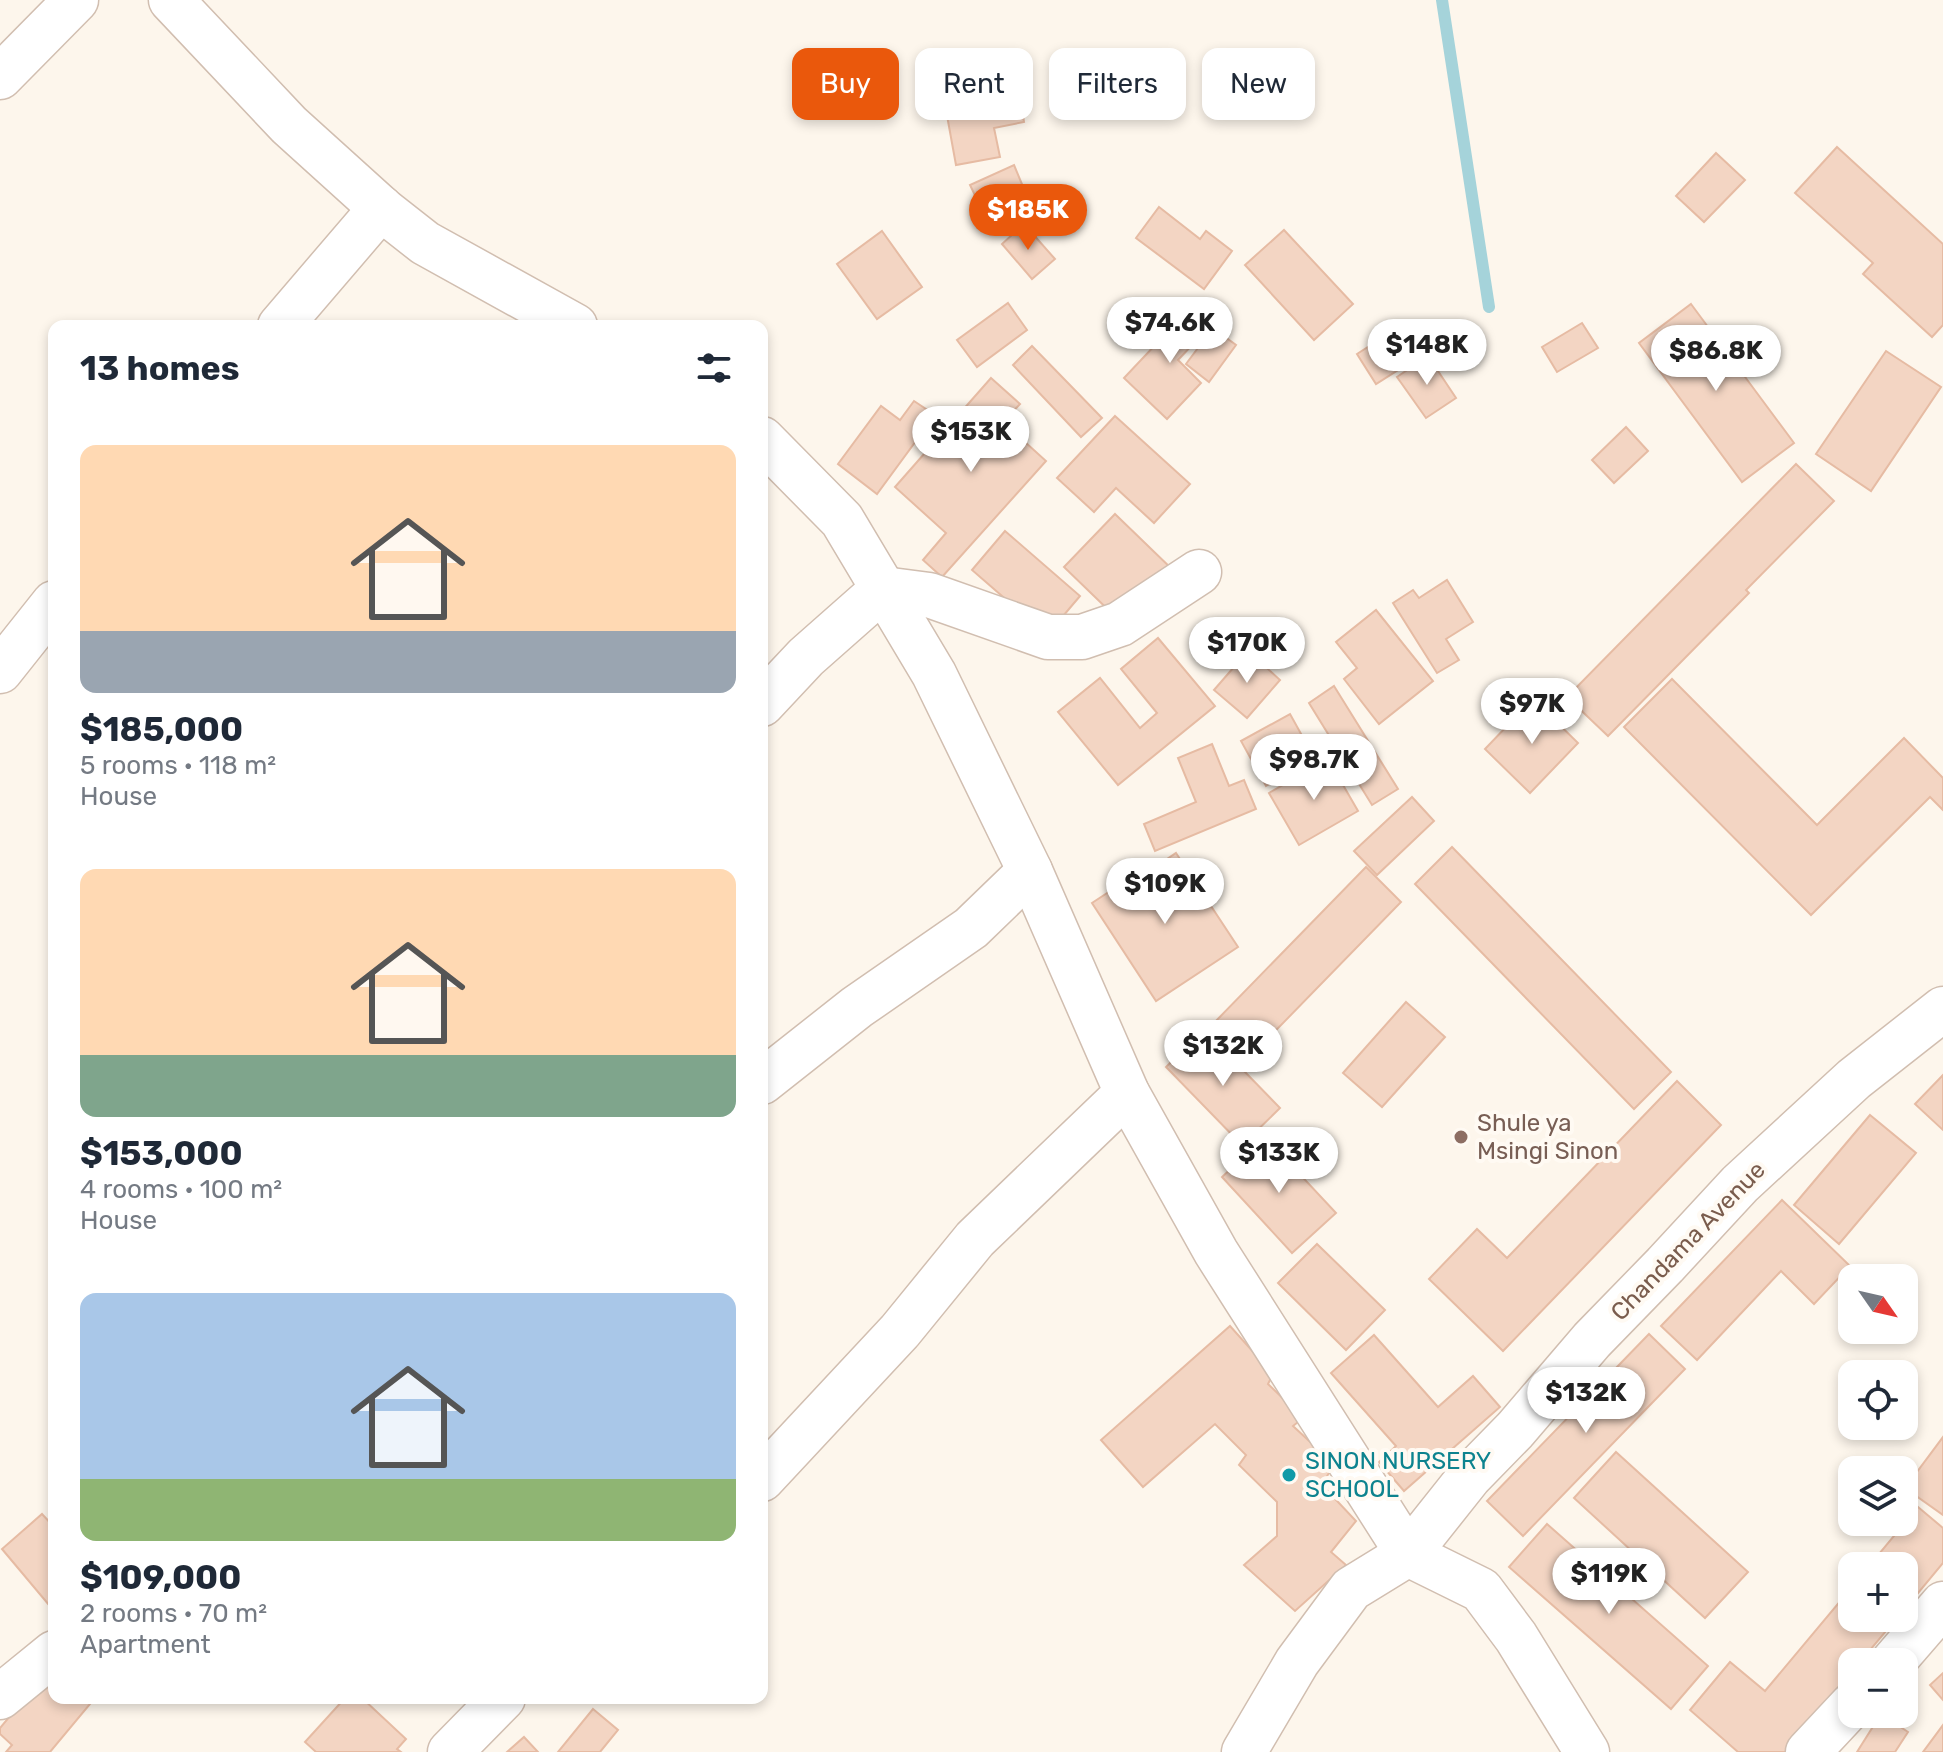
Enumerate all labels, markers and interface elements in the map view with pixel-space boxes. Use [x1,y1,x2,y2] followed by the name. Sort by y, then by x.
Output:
[792,48,899,120] chip: Buy
[915,48,1033,120] chip: Rent
[1049,48,1186,120] chip: Filters
[1202,48,1315,120] chip: New
[972,184,1084,252] pin: $185K
[987,194,1069,225] text: $185K
[1105,297,1235,365] pin: $74.6K
[1125,307,1215,338] text: $74.6K
[1371,319,1483,387] pin: $148K
[1651,325,1781,393] pin: $86.8K
[1386,329,1468,360] text: $148K
[1669,335,1763,366] text: $86.8K
[692,346,736,390] icon: filters
[80,348,240,389] text: 13 homes
[915,406,1027,474] pin: $153K
[930,416,1012,447] text: $153K
[336,497,480,641] icon: home
[1191,617,1303,685] pin: $170K
[1207,627,1287,658] text: $170K
[1485,678,1579,746] pin: $97K
[1499,688,1565,719] text: $97K
[80,709,243,750] text: $185,000
[1249,734,1379,802] pin: $98.7K
[1269,744,1359,775] text: $98.7K
[80,750,276,781] text: 5 rooms · 118 m²
[80,781,157,812] text: House
[1109,858,1221,926] pin: $109K
[1124,868,1206,899] text: $109K
[336,921,480,1065] icon: home
[1167,1020,1279,1088] pin: $132K
[1182,1030,1264,1061] text: $132K
[1477,1109,1618,1165] place label: Shule ya Msingi Sinon
[1223,1127,1335,1195] pin: $133K
[1452,1128,1470,1146] marker: Shule ya Msingi Sinon
[80,1133,243,1174] text: $153,000
[1238,1137,1320,1168] text: $133K
[1605,1156,1771,1326] street label: Chandama Avenue
[80,1174,282,1205] text: 4 rooms · 100 m²
[80,1205,157,1236] text: House
[1838,1264,1918,1344] north arrow
[1838,1264,1918,1728] map controls
[336,1345,480,1489] icon: home
[1838,1360,1918,1440] button: locate
[1530,1367,1642,1435] pin: $132K
[1545,1377,1627,1408] text: $132K
[1305,1447,1491,1503] place label: SINON NURSERY SCHOOL
[1838,1456,1918,1536] button: layers
[1280,1466,1298,1484] marker: SINON NURSERY SCHOOL
[1553,1548,1665,1616] pin: $119K
[1838,1552,1918,1632] button: +
[80,1557,241,1598] text: $109,000
[1570,1558,1648,1589] text: $119K
[80,1598,267,1629] text: 2 rooms · 70 m²
[80,1629,211,1660] text: Apartment
[1838,1648,1918,1728] button: −

